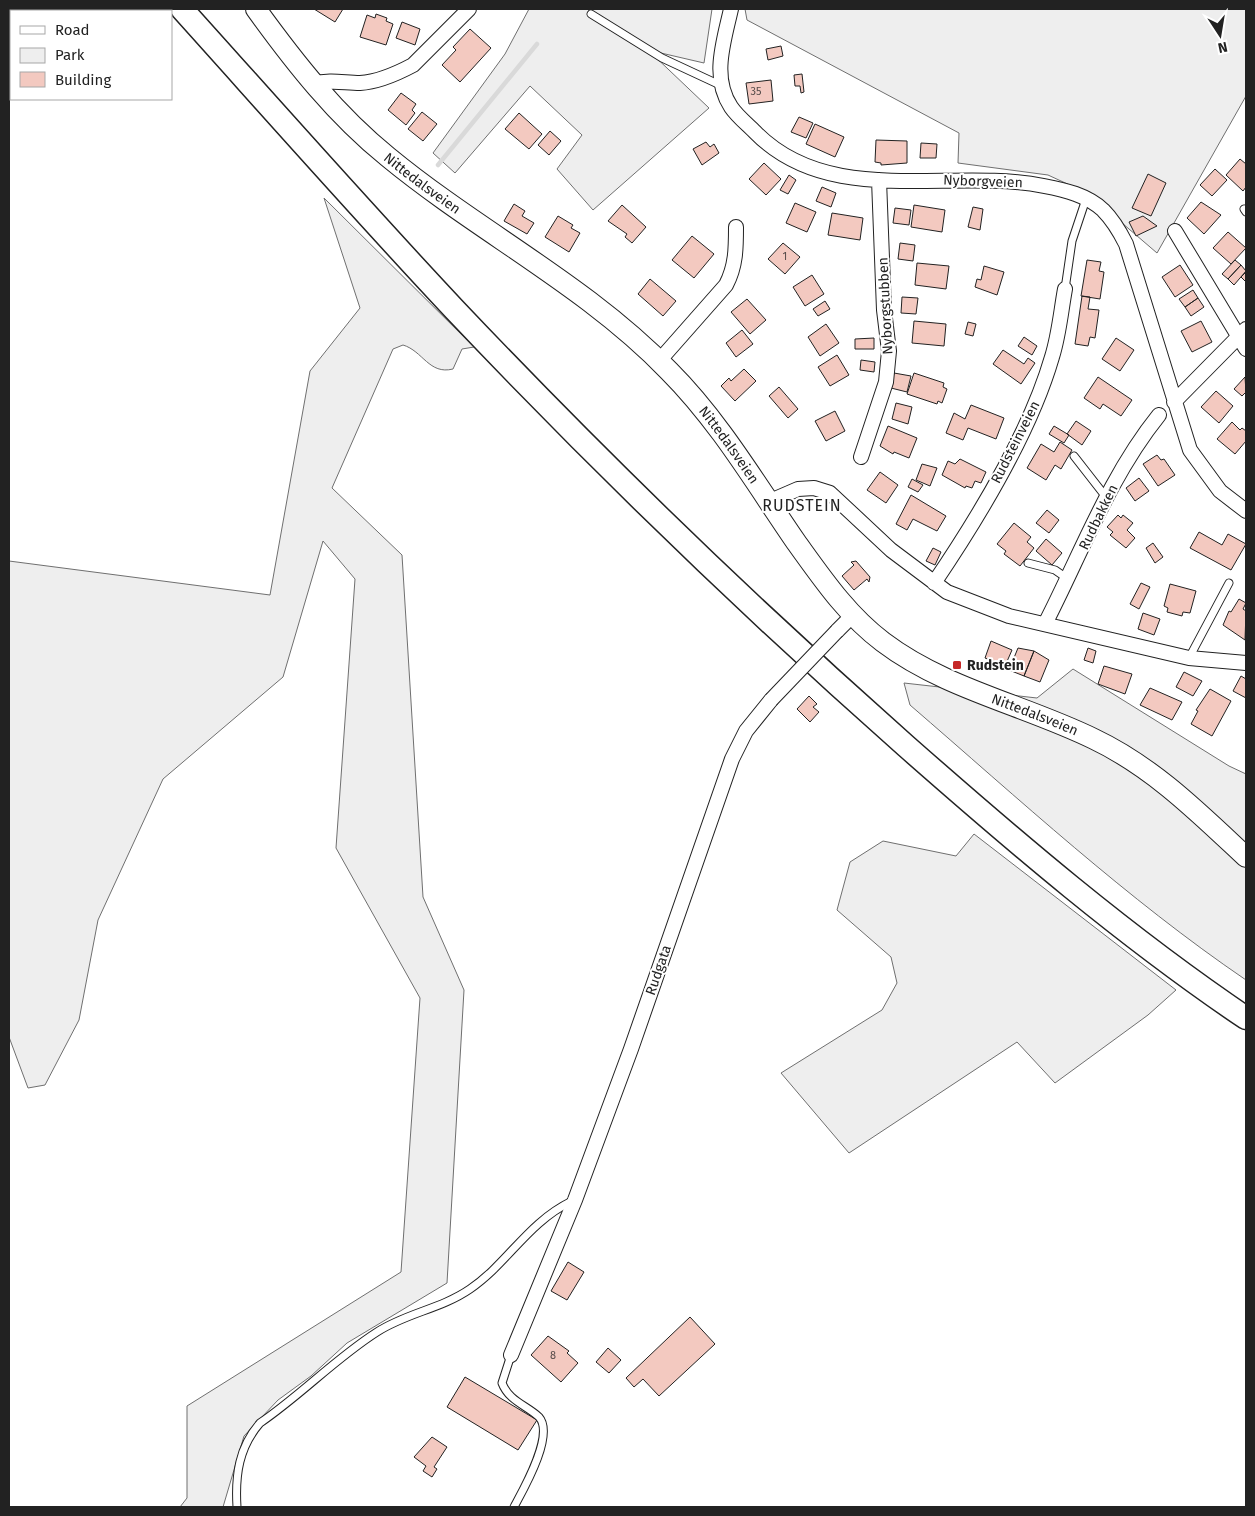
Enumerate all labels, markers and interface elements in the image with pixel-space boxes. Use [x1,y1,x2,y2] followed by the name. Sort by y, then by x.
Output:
[10,10,172,100] legend
[1195,10,1245,60] north arrow
[55,21,90,39] text: Road
[1216,38,1229,57] text: N
[55,46,85,64] text: Park
[55,71,111,89] text: Building
[751,85,762,98] house number: 35
[380,149,464,218] street label: Nittedalsveien
[943,172,1023,191] street label: Nyborgveien
[783,250,787,263] house number: 1
[874,257,897,355] street label: Nyborgstubben
[987,398,1044,486] street label: Rudsteinveien
[695,403,762,487] street label: Nittedalsveien
[1075,482,1122,553] street label: Rudbakken
[762,496,842,515] district label: RUDSTEIN
[967,657,1024,674] place label: Rudstein
[951,659,963,671] marker: Rudstein
[989,690,1081,740] street label: Nittedalsveien
[642,943,675,998] street label: Rudgata
[550,1349,556,1362] house number: 8

